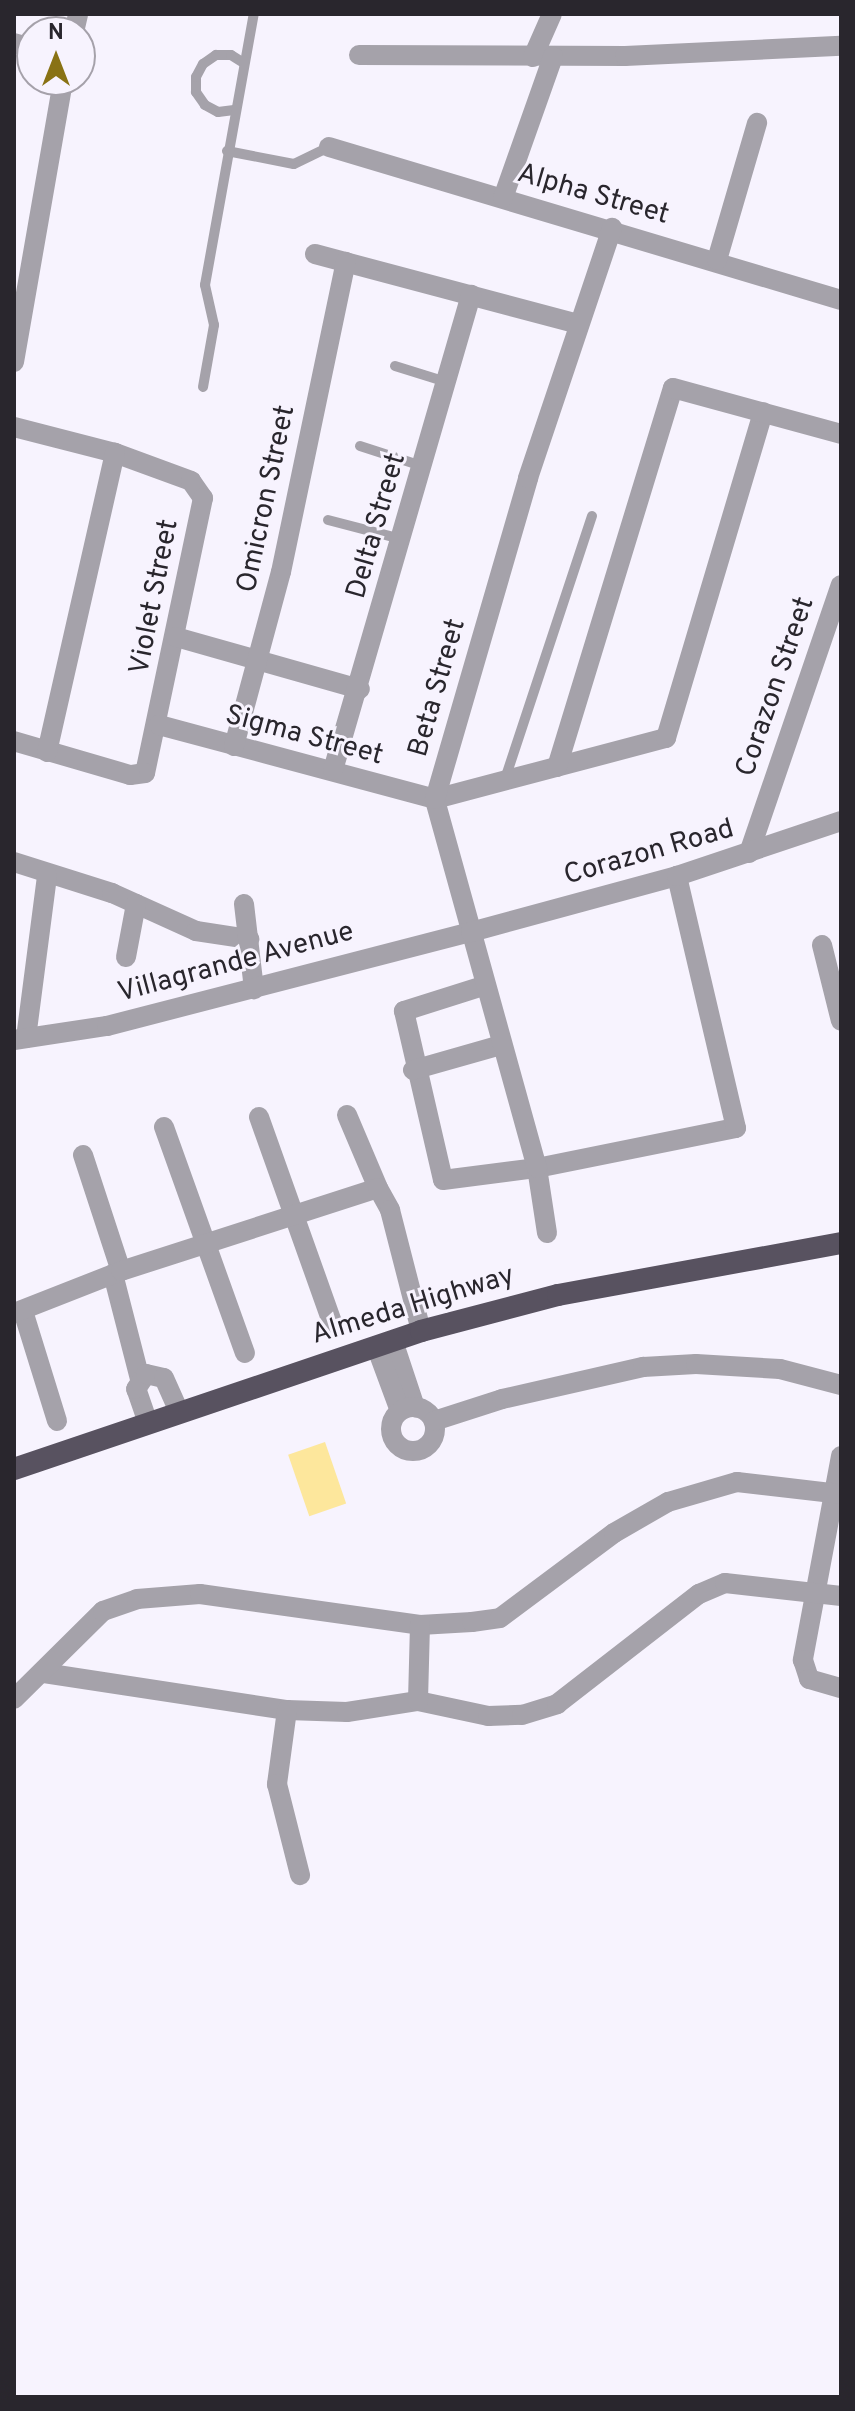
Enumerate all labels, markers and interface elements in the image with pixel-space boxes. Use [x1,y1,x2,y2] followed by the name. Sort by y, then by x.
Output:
[16,16,96,96] north arrow
[48,20,64,47] text: N
[513,157,673,233] street label: Alpha Street
[231,402,303,596] street label: Omicron Street
[340,449,414,603] street label: Delta Street
[123,517,187,677] street label: Violet Street
[730,593,822,781] street label: Corazon Street
[402,615,474,761] street label: Beta Street
[221,699,387,773] street label: Sigma Street
[560,813,738,893] street label: Corazon Road
[114,915,358,1011] street label: Villagrande Avenue
[308,1259,518,1353] street label: Almeda Highway

